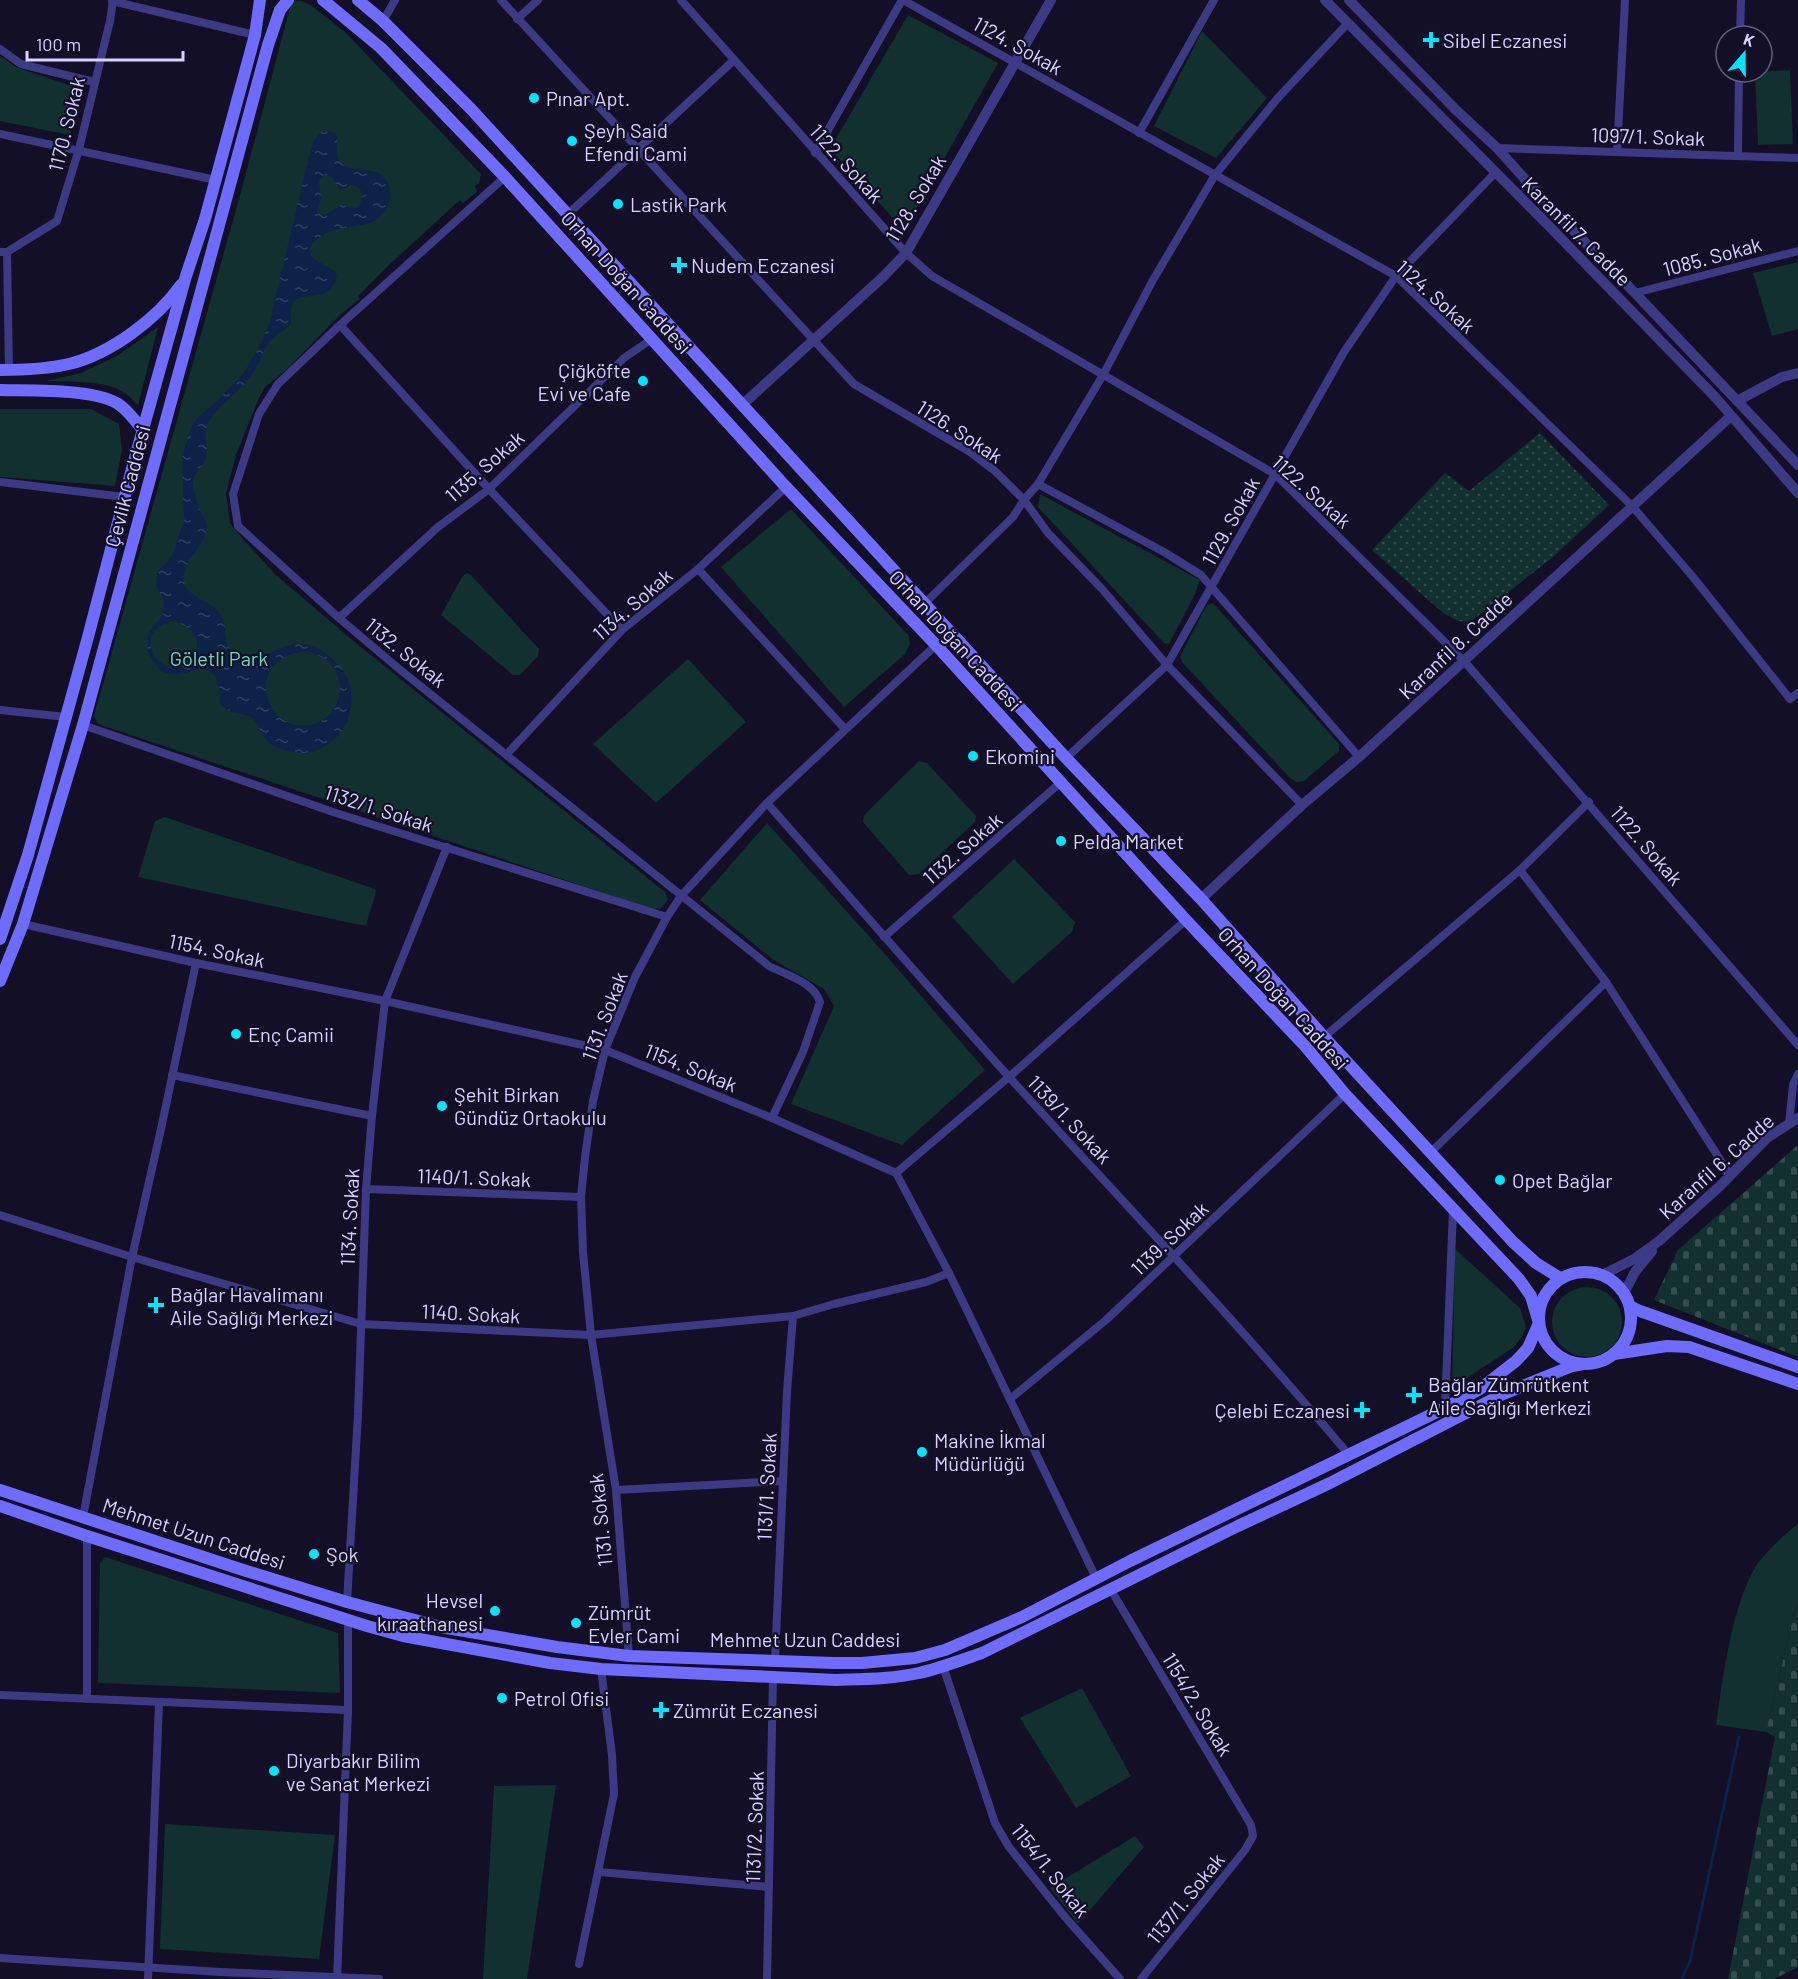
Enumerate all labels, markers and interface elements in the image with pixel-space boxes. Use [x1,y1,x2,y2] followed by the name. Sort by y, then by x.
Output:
[969,11,1067,79] street label: 1124. Sokak
[27,24,183,62] scale bar
[1714,24,1774,84] north arrow
[1443,28,1567,52] place label: Sibel Eczanesi
[1741,29,1757,50] text: K
[36,33,81,55] text: 100 m
[1424,33,1438,47] marker: Sibel Eczanesi
[43,74,89,174] street label: 1170. Sokak
[546,86,630,110] place label: Pınar Apt.
[527,91,541,105] marker: Pınar Apt.
[584,118,687,165] place label: Şeyh Said Efendi Cami
[805,119,889,207] street label: 1122. Sokak
[1590,122,1706,150] street label: 1097/1. Sokak
[565,134,579,148] marker: Şeyh Said Efendi Cami
[880,150,950,246] street label: 1128. Sokak
[1517,171,1637,291] street label: Karanfil 7. Cadde
[630,192,727,216] place label: Lastik Park
[611,197,625,211] marker: Lastik Park
[557,206,697,358] street label: Orhan Doğan Caddesi
[1660,231,1764,281] street label: 1085. Sokak
[691,253,835,277] place label: Nudem Eczanesi
[1392,254,1480,338] street label: 1124. Sokak
[672,258,686,272] marker: Nudem Eczanesi
[538,358,631,405] place label: Çiğköfte Evi ve Cafe
[636,374,650,388] marker: Çiğköfte Evi ve Cafe
[913,394,1007,468] street label: 1126. Sokak
[99,423,155,549] street label: Çevlik Caddesi
[440,425,528,507] street label: 1135. Sokak
[1268,449,1356,533] street label: 1122. Sokak
[1196,473,1264,569] street label: 1129. Sokak
[587,563,677,645] street label: 1134. Sokak
[885,565,1027,715] street label: Orhan Doğan Caddesi
[1393,586,1517,704] street label: Karanfil 8. Cadde
[361,612,451,692] street label: 1132. Sokak
[170,646,268,670] park label: Göletli Park
[985,744,1055,768] place label: Ekomini
[966,749,980,763] marker: Ekomini
[322,779,436,837] street label: 1132/1. Sokak
[1606,800,1688,890] street label: 1122. Sokak
[917,807,1007,889] street label: 1132. Sokak
[1073,829,1184,853] place label: Pelda Market
[1054,834,1068,848] marker: Pelda Market
[1214,922,1354,1074] street label: Orhan Doğan Caddesi
[167,928,267,972] street label: 1154. Sokak
[576,968,632,1064] street label: 1131. Sokak
[248,1022,334,1046] place label: Enç Camii
[229,1027,243,1041] marker: Enç Camii
[641,1038,741,1096] street label: 1154. Sokak
[1023,1070,1117,1168] street label: 1139/1. Sokak
[454,1082,607,1129] place label: Şehit Birkan Gündüz Ortaokulu
[435,1099,449,1113] marker: Şehit Birkan Gündüz Ortaokulu
[1654,1108,1778,1224] street label: Karanfil 6. Cadde
[417,1163,531,1191] street label: 1140/1. Sokak
[334,1168,364,1266] street label: 1134. Sokak
[1512,1168,1613,1192] place label: Opet Bağlar
[1493,1173,1507,1187] marker: Opet Bağlar
[1125,1196,1213,1280] street label: 1139. Sokak
[170,1282,333,1329] place label: Bağlar Havalimanı Aile Sağlığı Merkezi
[147,1296,165,1314] marker: Bağlar Havalimanı Aile Sağlığı Merkezi
[421,1298,521,1328] street label: 1140. Sokak
[1428,1372,1591,1419] place label: Bağlar Zümrütkent Aile Sağlığı Merkezi
[1405,1386,1423,1404] marker: Bağlar Zümrütkent Aile Sağlığı Merkezi
[1214,1398,1350,1422] place label: Çelebi Eczanesi
[1355,1403,1369,1417] marker: Çelebi Eczanesi
[934,1428,1046,1475] place label: Makine İkmal Müdürlüğü
[751,1432,781,1542] street label: 1131/1. Sokak
[915,1445,929,1459] marker: Makine İkmal Müdürlüğü
[583,1472,617,1568] street label: 1131. Sokak
[100,1492,288,1574] street label: Mehmet Uzun Caddesi
[326,1542,359,1566] place label: Şok
[307,1547,321,1561] marker: Şok
[377,1588,483,1635] place label: Hevsel kıraathanesi
[588,1600,680,1647] place label: Zümrüt Evler Cami
[488,1604,502,1618] marker: Hevsel kıraathanesi
[569,1616,583,1630] marker: Zümrüt Evler Cami
[710,1627,900,1651] street label: Mehmet Uzun Caddesi
[1158,1648,1238,1760] street label: 1154/2. Sokak
[514,1686,609,1710] place label: Petrol Ofisi
[495,1691,509,1705] marker: Petrol Ofisi
[673,1698,818,1722] place label: Zümrüt Eczanesi
[654,1703,668,1717] marker: Zümrüt Eczanesi
[286,1748,430,1795] place label: Diyarbakır Bilim ve Sanat Merkezi
[267,1764,281,1778] marker: Diyarbakır Bilim ve Sanat Merkezi
[740,1771,768,1883] street label: 1131/2. Sokak
[1007,1818,1095,1922] street label: 1154/1. Sokak
[1141,1848,1229,1948] street label: 1137/1. Sokak

